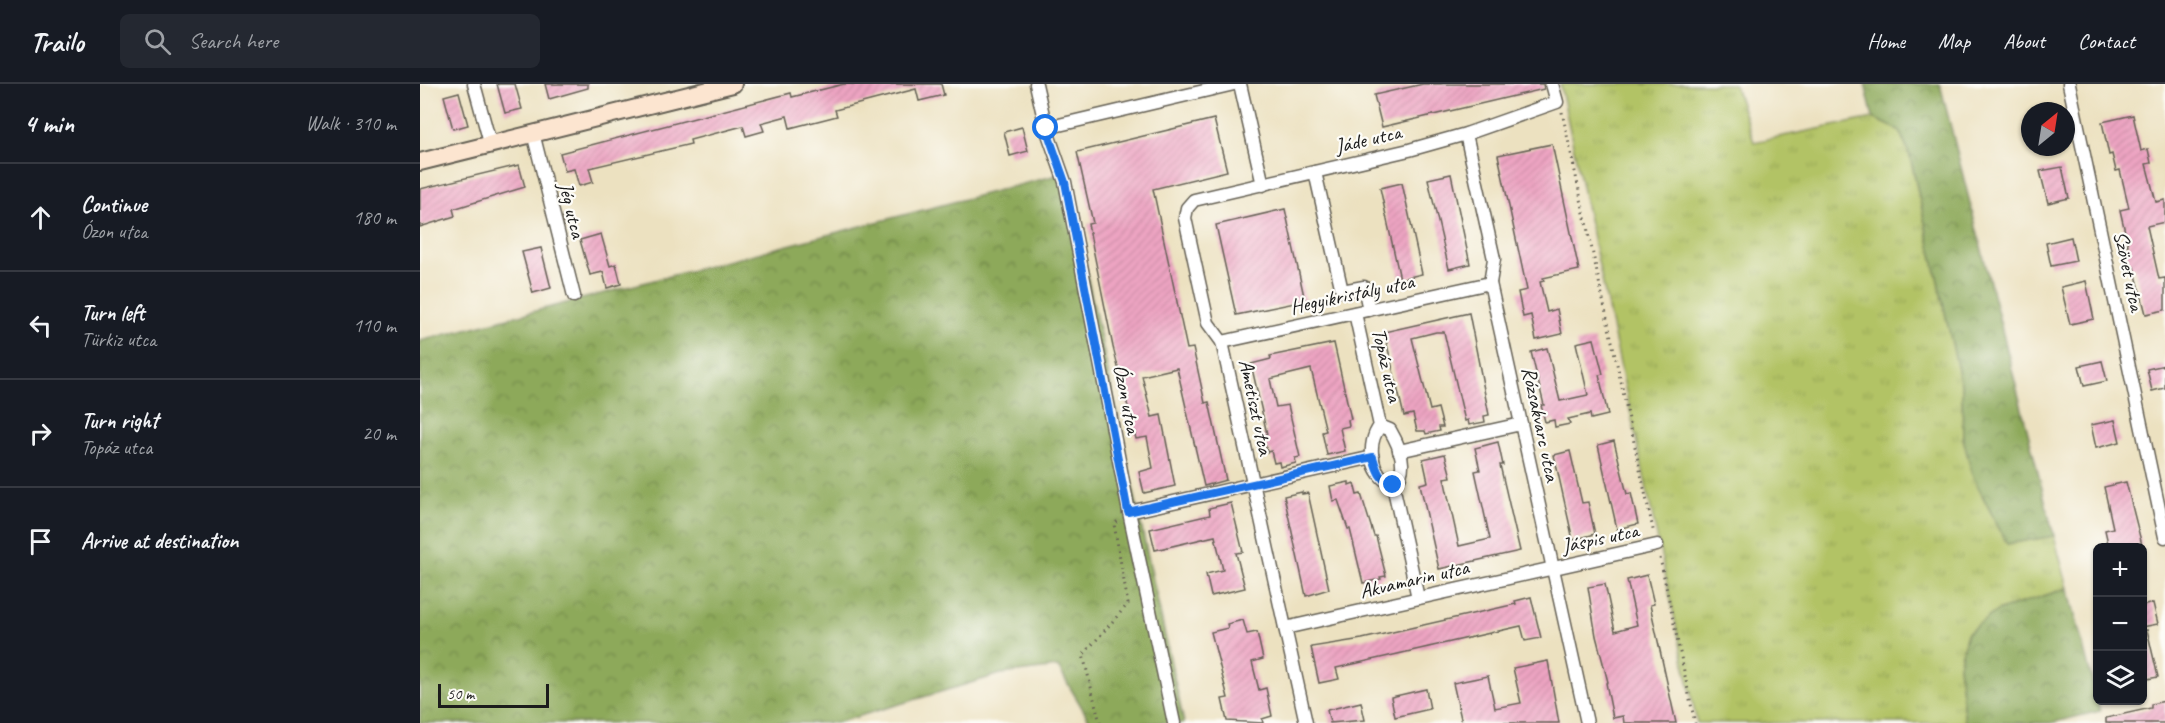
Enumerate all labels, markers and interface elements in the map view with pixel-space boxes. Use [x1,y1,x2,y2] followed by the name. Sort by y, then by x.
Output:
[120,14,540,68] search box
[30,24,84,59] text: Trailo
[141,25,174,58] icon: search
[189,27,278,55] text: Search here
[1867,28,1905,54] text: Home
[1938,28,1970,54] text: Map
[2003,28,2045,54] text: About
[2078,28,2135,54] text: Contact
[2021,102,2075,156] north arrow
[24,107,74,140] text: 4 min
[306,111,396,136] text: Walk · 310 m
[1032,114,1058,140] route start
[1331,118,1406,159] street label: Jáde utca
[552,178,592,242] street label: Jég utca
[81,191,147,219] text: Continue
[24,201,57,234] icon: ahead
[353,205,396,230] text: 180 m
[81,219,147,244] text: Ózon utca
[2108,229,2151,316] street label: Szövet utca
[1288,268,1418,320] street label: Hegyikristály utca
[81,299,145,327] text: Turn left
[24,309,57,342] icon: left
[353,313,396,338] text: 110 m
[1366,326,1408,406] street label: Topáz utca
[81,327,156,352] text: Türkiz utca
[1233,357,1279,459] street label: Ametiszt utca
[1108,362,1147,438] street label: Ózon utca
[1516,364,1566,485] street label: Rózsakvarc utca
[81,407,158,435] text: Turn right
[24,417,57,450] icon: right
[362,421,396,446] text: 20 m
[81,435,152,460] text: Topáz utca
[1379,471,1405,497] route end
[1558,517,1643,559] street label: Jáspis utca
[24,525,57,558] icon: arrive
[81,527,238,555] text: Arrive at destination
[2093,543,2147,705] map controls
[2093,543,2147,597] button: +
[1357,553,1473,604] street label: Akvamarin utca
[2093,597,2147,651] button: −
[2093,651,2147,705] button: layers
[438,681,549,708] scale bar
[447,684,474,704] text: 50 m

